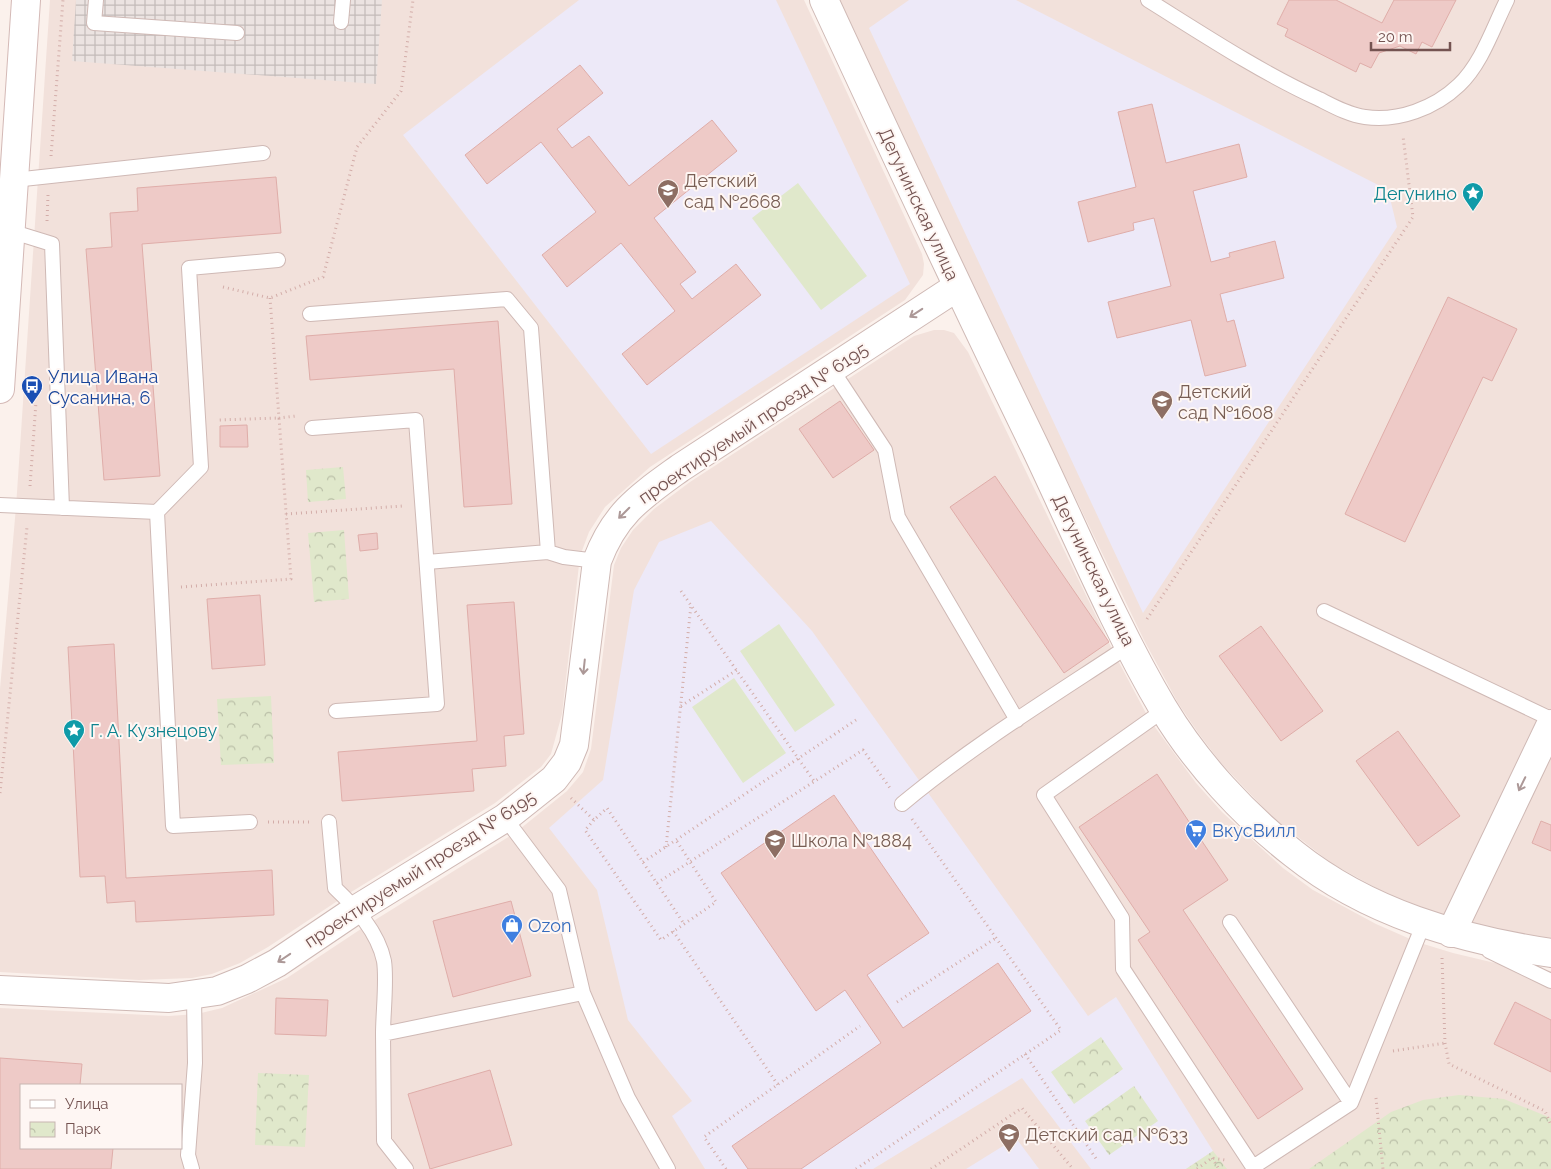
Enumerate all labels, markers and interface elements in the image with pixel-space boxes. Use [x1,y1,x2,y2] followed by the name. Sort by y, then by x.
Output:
[1371,20,1450,52] scale bar
[1378,28,1413,46] text: 20 m
[874,124,964,284] street label: Дегунинская улица
[684,170,781,212] place label: Детский сад №2668
[656,178,680,209] school or university icon: Детский сад №2668
[1461,181,1485,212] place icon: Дегунино
[1374,183,1457,204] place label: Дегунино
[910,308,924,318] one-way arrow
[634,338,872,508] street label: проектируемый проезд № 6195
[48,366,158,408] place label: Улица Ивана Сусанина, 6
[20,374,44,405] bus stop icon: Улица Ивана Сусанина, 6
[1178,381,1274,423] place label: Детский сад №1608
[1150,389,1174,420] school or university icon: Детский сад №1608
[1048,491,1140,649] street label: Дегунинская улица
[618,507,630,519] one-way arrow
[579,659,589,675] one-way arrow
[62,718,86,749] place icon: Г. А. Кузнецову
[90,720,218,741] place label: Г. А. Кузнецову
[1517,776,1527,791] one-way arrow
[300,786,540,952] street label: проектируемый проезд № 6195
[1184,818,1208,849] supermarket icon: ВкусВилл
[1212,820,1296,841] place label: ВкусВилл
[763,828,787,859] school or university icon: Школа №1884
[791,830,912,851] place label: Школа №1884
[500,913,524,944] shop icon: Ozon
[528,915,571,936] place label: Ozon
[277,953,291,963] one-way arrow
[20,1084,182,1149] legend
[65,1095,109,1113] text: Улица
[65,1120,101,1138] text: Парк
[997,1122,1021,1153] school or university icon: Детский сад №633
[1025,1124,1188,1145] place label: Детский сад №633

